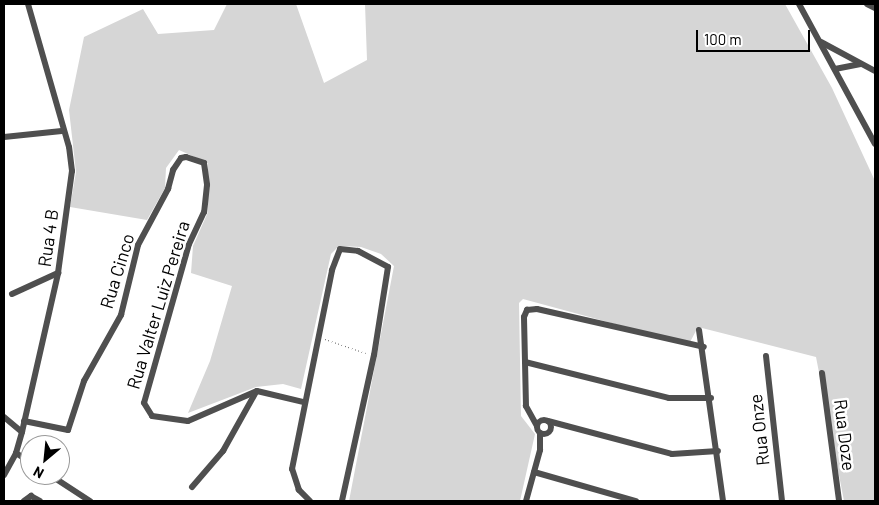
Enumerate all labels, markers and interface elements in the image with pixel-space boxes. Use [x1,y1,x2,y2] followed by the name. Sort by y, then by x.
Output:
[699,20,813,52] scale bar
[704,30,742,48] text: 100 m
[33,208,63,268] street label: Rua 4 B
[122,218,194,392] street label: Rua Valter Luiz Pereira
[95,231,139,311] street label: Rua Cinco
[744,393,774,467] street label: Rua Onze
[830,398,860,472] street label: Rua Doze
[20,435,70,485] north arrow
[30,463,46,482] text: N

